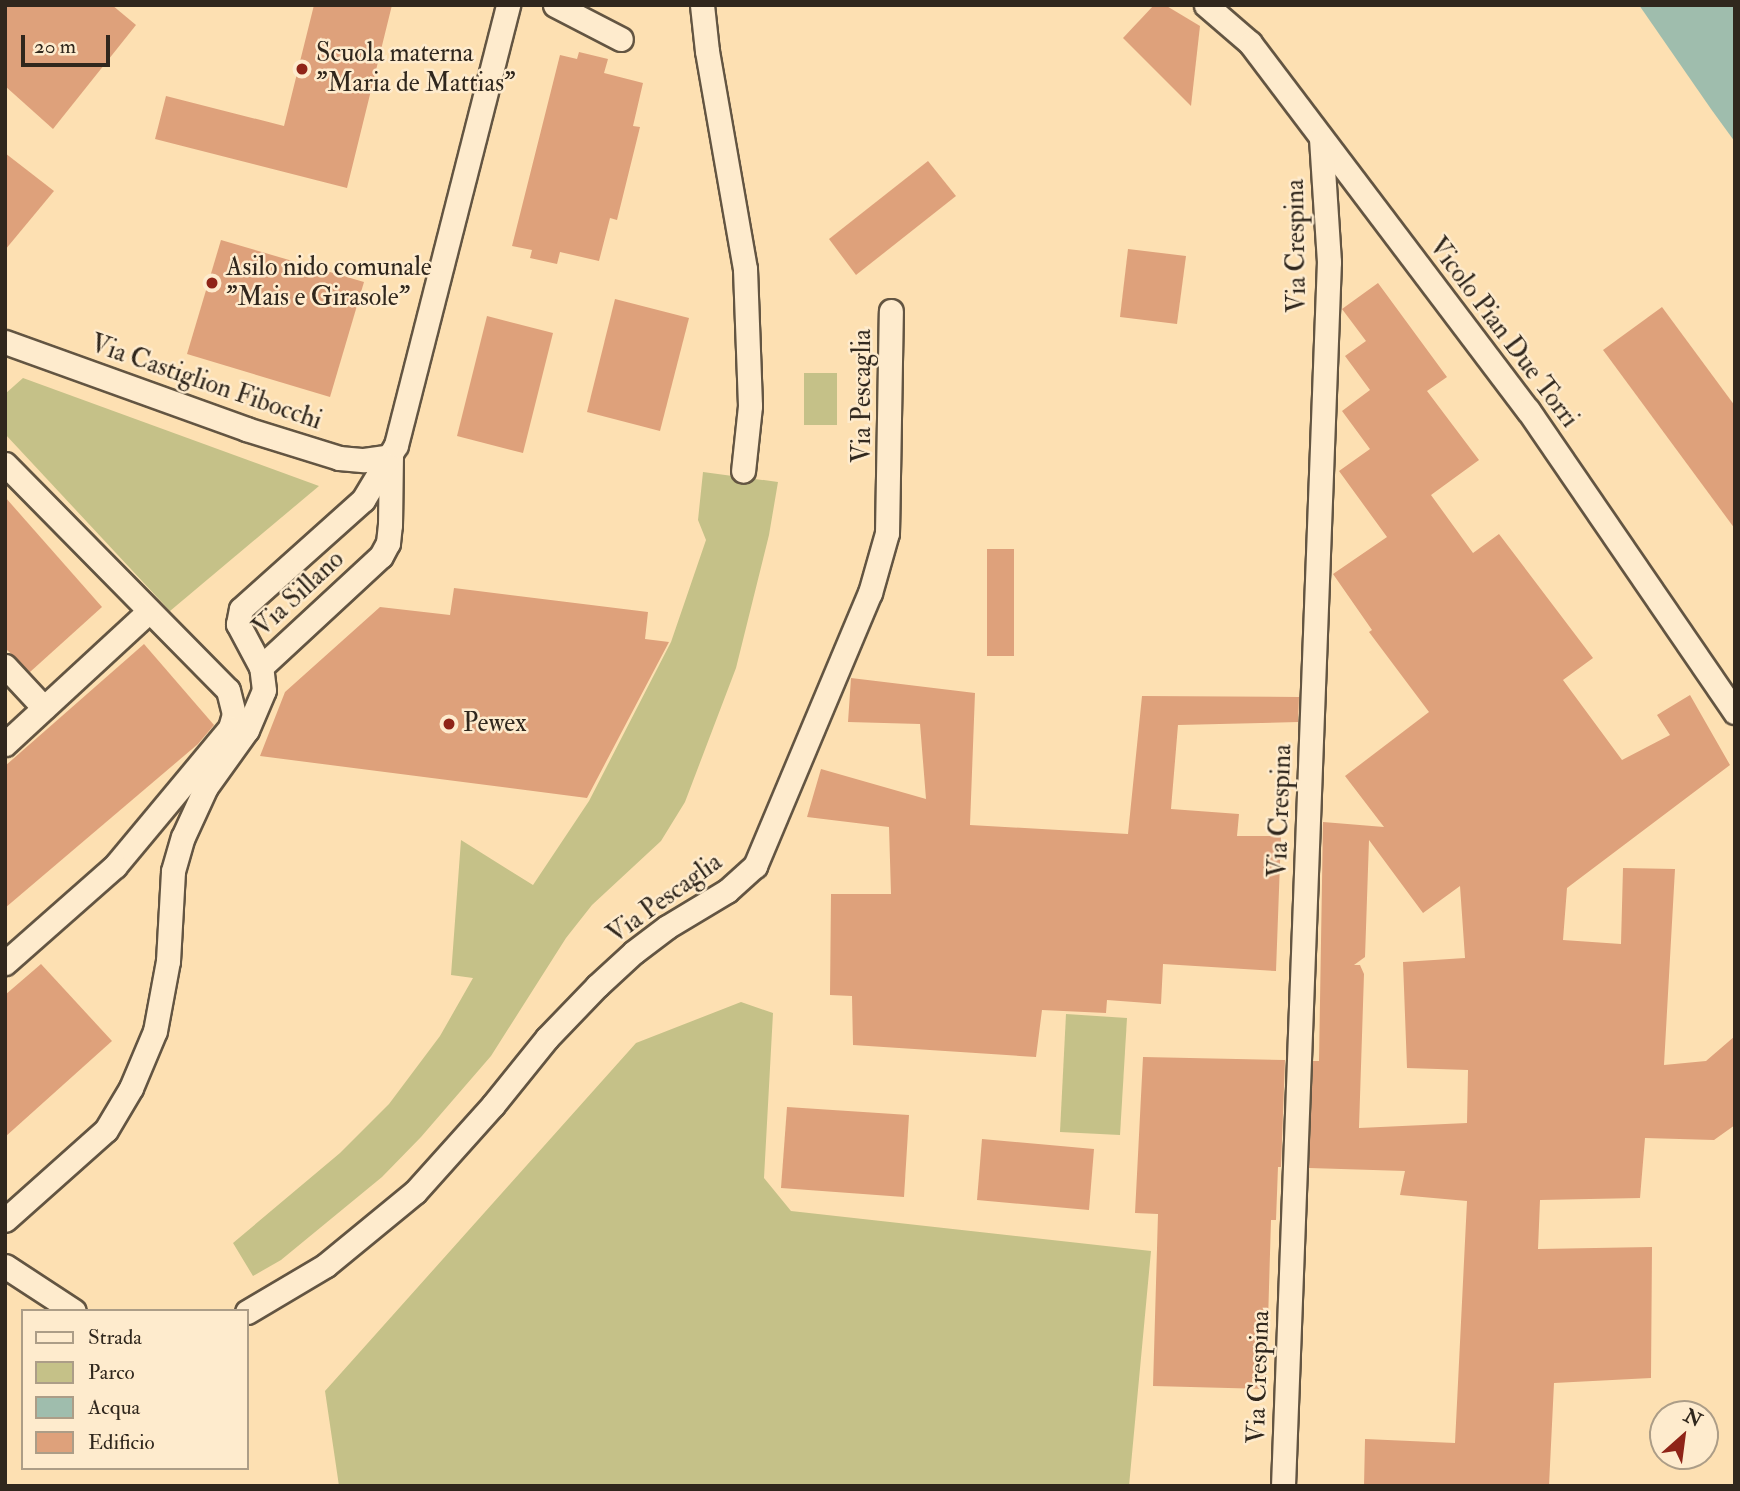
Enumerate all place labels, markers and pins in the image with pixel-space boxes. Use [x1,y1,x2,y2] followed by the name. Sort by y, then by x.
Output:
[316,38,516,100] place label: Scuola materna "Maria de Mattias"
[294,61,310,77] marker: Scuola materna "Maria de Mattias"
[226,252,432,314] place label: Asilo nido comunale "Mais e Girasole"
[204,275,220,291] marker: Asilo nido comunale "Mais e Girasole"
[463,708,527,740] place label: Pewex
[441,716,457,732] marker: Pewex

